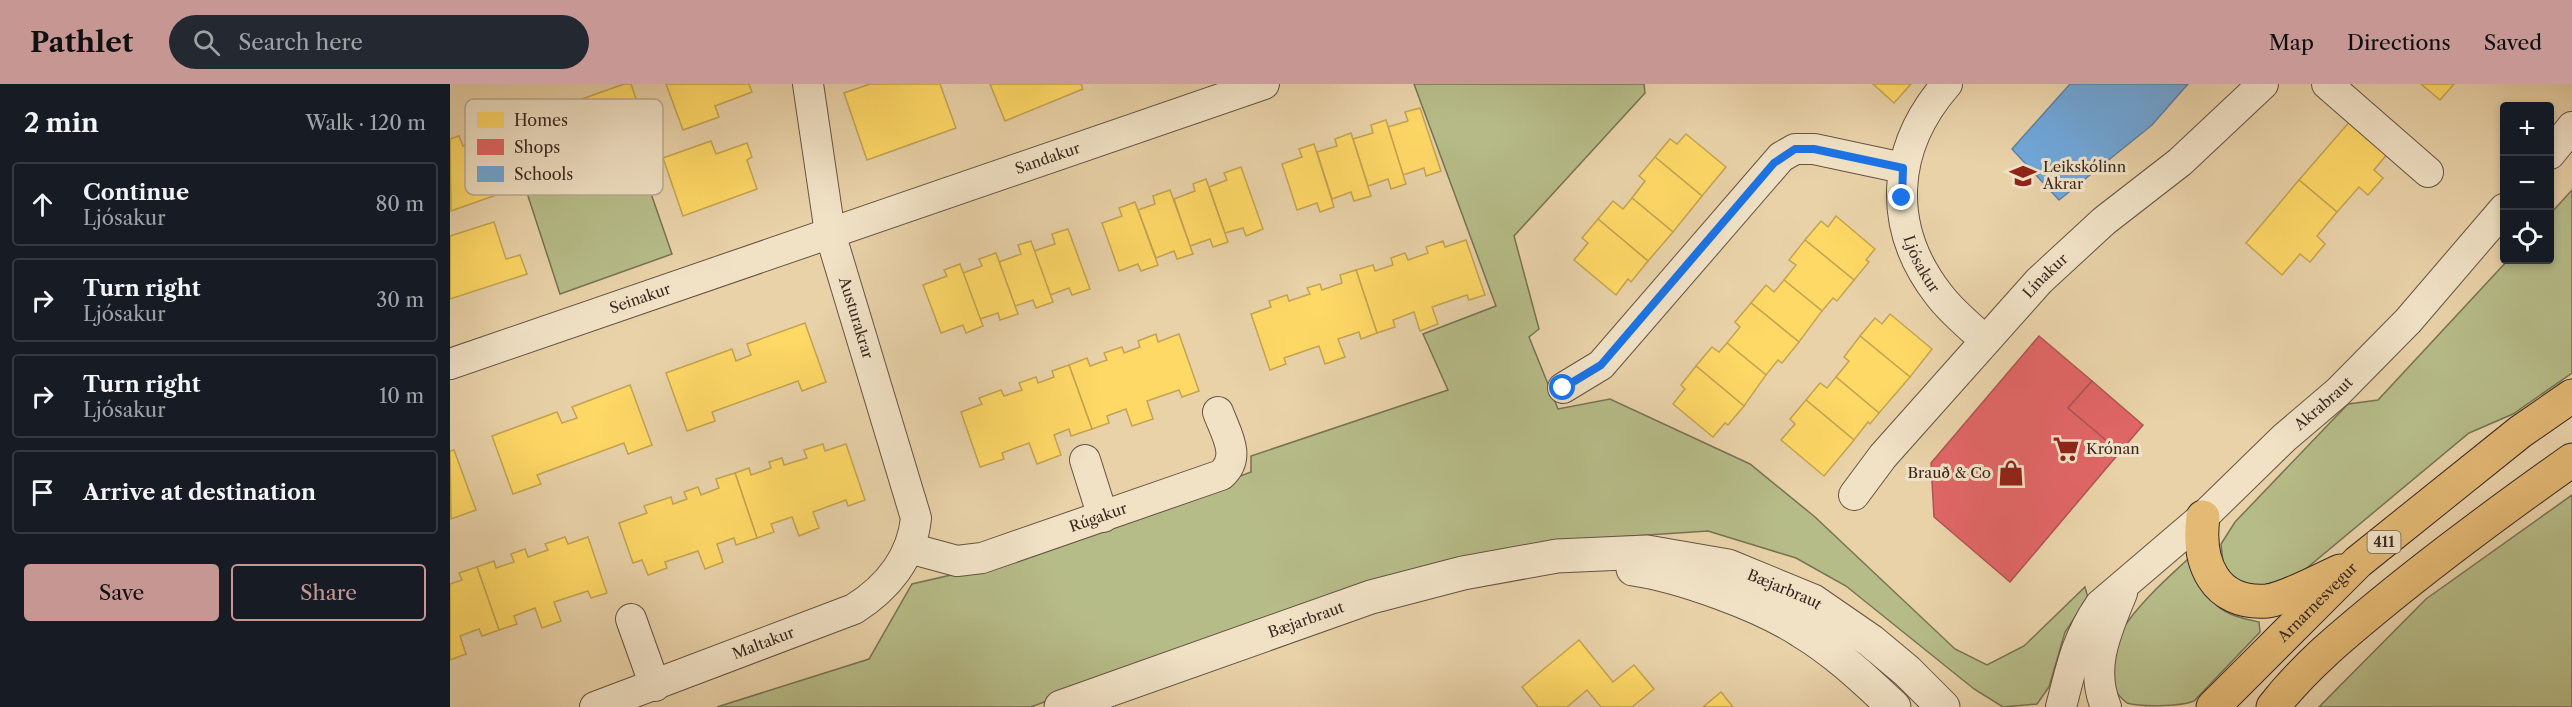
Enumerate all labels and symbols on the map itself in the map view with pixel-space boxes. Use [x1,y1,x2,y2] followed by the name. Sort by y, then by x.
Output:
[465,99,663,195] legend
[514,110,568,130] text: Homes
[514,137,560,157] text: Shops
[1012,138,1083,178] street label: Sandakur
[2042,157,2127,193] place label: Leikskólinn Akrar
[2008,161,2038,191] school or university icon: Leikskólinn Akrar
[514,164,573,184] text: Schools
[1888,184,1914,210] route end
[1899,233,1944,297] street label: Ljósakur
[2018,249,2072,302] street label: Línakur
[835,274,878,362] street label: Austurakrar
[607,279,674,317] street label: Seinakur
[2289,372,2357,435] street label: Akrabraut
[1549,374,1575,400] route start
[2051,434,2081,464] supermarket icon: Krónan
[2086,439,2140,458] place label: Krónan
[1996,458,2026,488] shop icon: Brauð & Co
[1908,463,1991,482] place label: Brauð & Co
[1067,498,1130,536] street label: Rúgakur
[2368,531,2400,553] road number: 411
[2273,558,2362,647] street label: Arnarnesvegur
[1744,565,1827,614] street label: Bæjarbraut
[1265,597,1347,642] street label: Bæjarbraut
[729,622,798,663] street label: Maltakur

